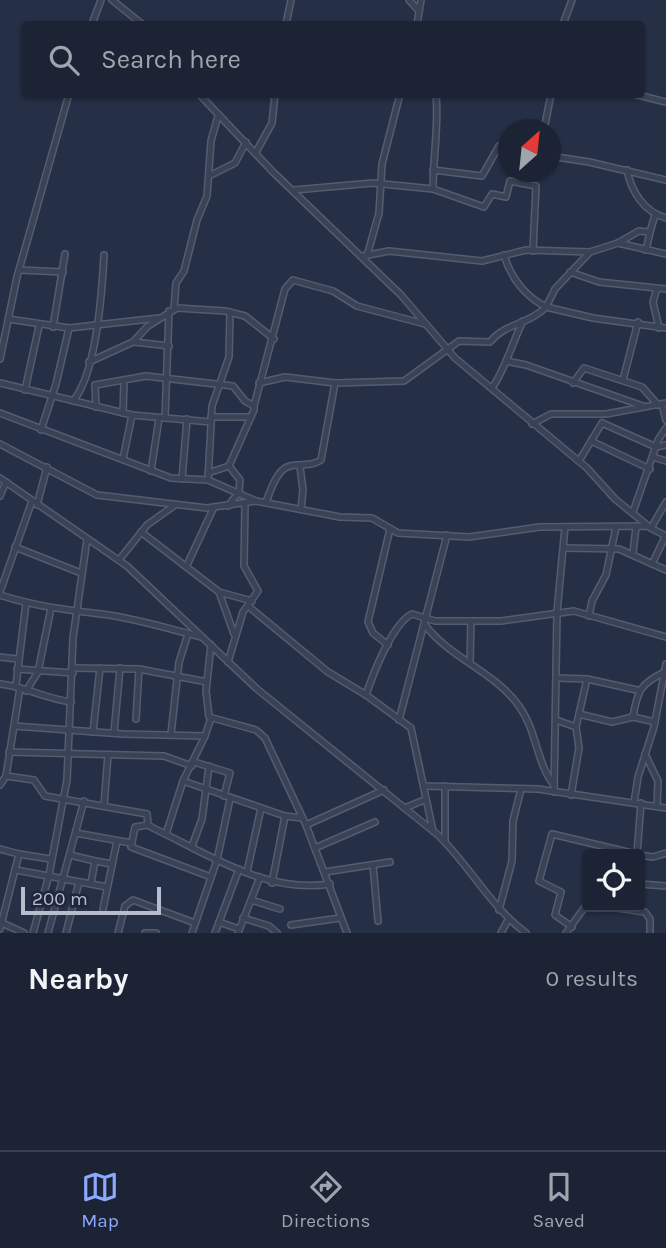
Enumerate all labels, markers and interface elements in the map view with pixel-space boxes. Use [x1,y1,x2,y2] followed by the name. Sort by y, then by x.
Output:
[21,21,645,98] search box
[45,41,83,79] icon: search
[101,44,241,75] text: Search here
[498,119,561,182] north arrow
[582,849,645,912] map controls
[582,849,645,912] button: locate
[21,884,161,916] scale bar
[32,888,88,910] text: 200 m
[28,961,128,997] text: Nearby
[546,965,638,992] text: 0 results
[81,1168,119,1232] tab: Map
[281,1168,370,1232] tab: Directions
[532,1168,585,1232] tab: Saved

